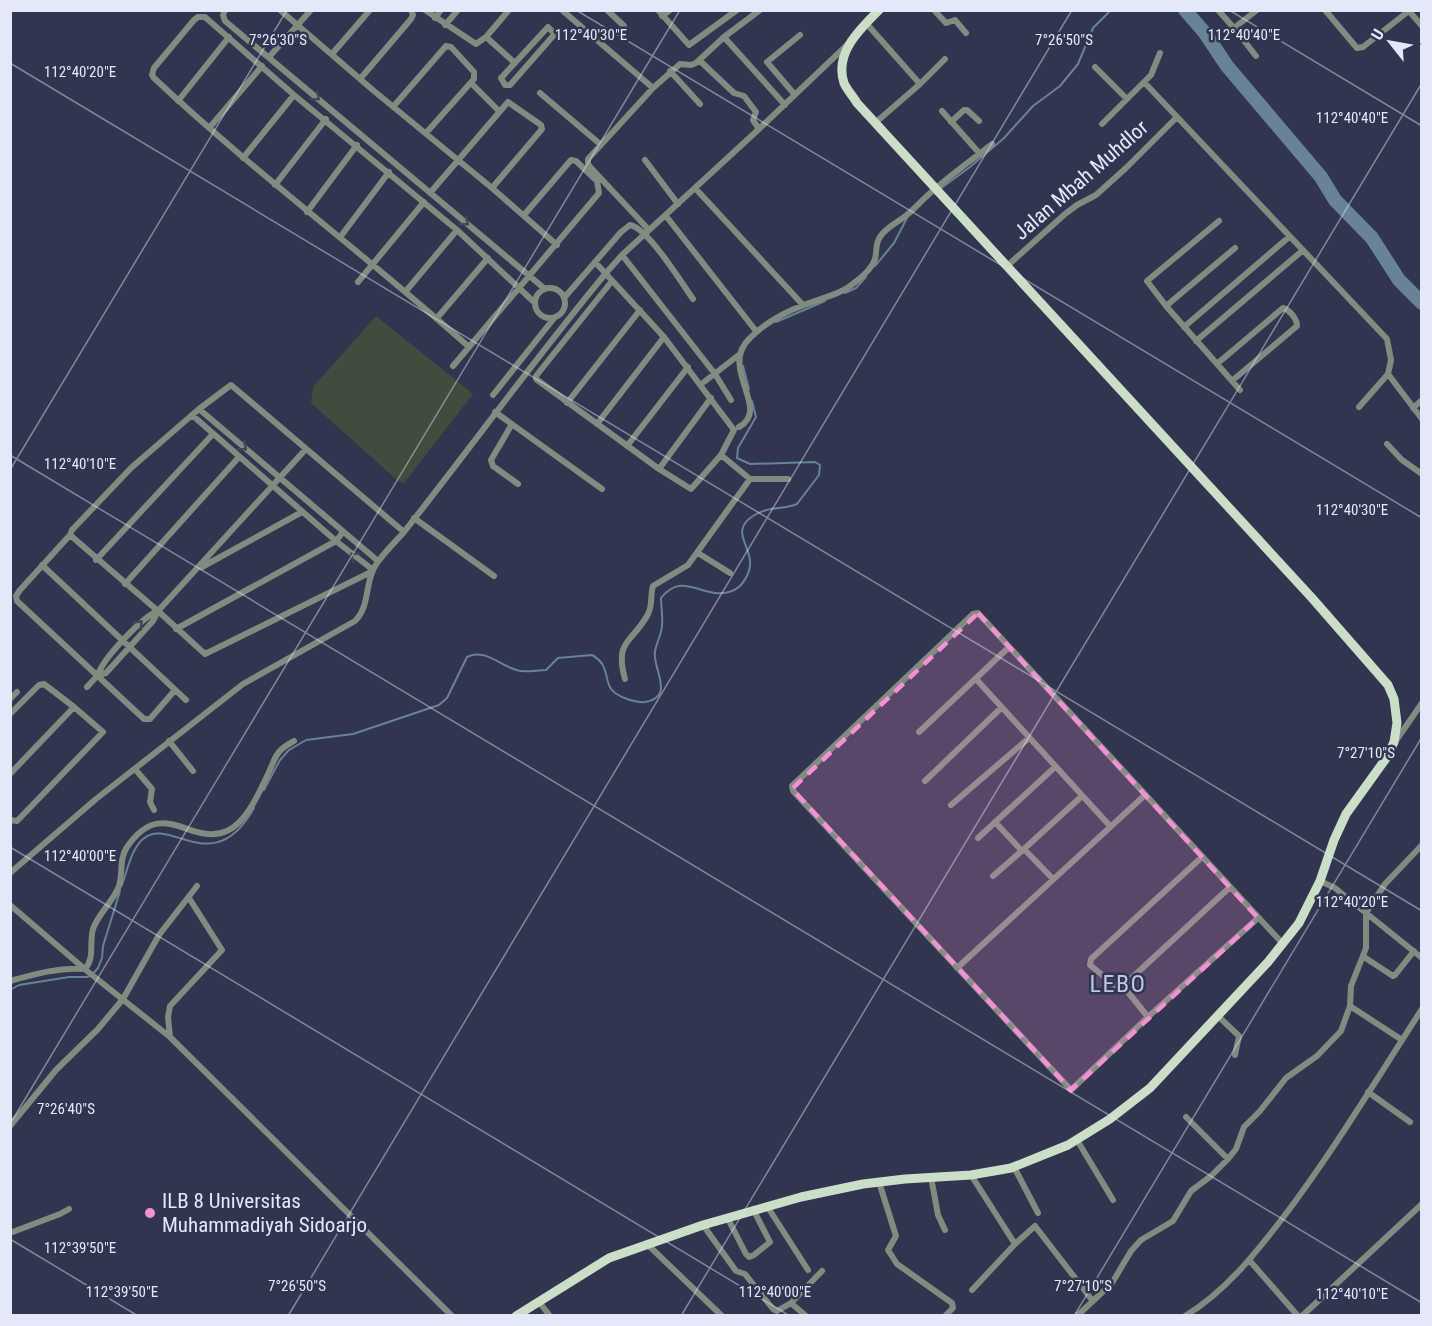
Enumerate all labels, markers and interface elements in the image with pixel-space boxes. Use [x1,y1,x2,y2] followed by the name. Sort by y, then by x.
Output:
[1360,12,1420,72] north arrow
[555,26,627,44] text: 112°40'30"E
[1208,26,1280,44] text: 112°40'40"E
[1367,26,1388,43] text: U
[249,31,307,49] text: 7°26'30"S
[1035,31,1093,49] text: 7°26'50"S
[44,63,116,81] text: 112°40'20"E
[309,89,320,100] one-way arrow
[1316,109,1388,127] text: 112°40'40"E
[1009,115,1153,245] street label: Jalan Mbah Muhdlor
[458,215,469,226] one-way arrow
[236,440,247,451] one-way arrow
[44,455,116,473] text: 112°40'10"E
[1316,501,1388,519] text: 112°40'30"E
[350,552,361,563] one-way arrow
[132,621,143,631] one-way arrow
[1337,744,1395,762] text: 7°27'10"S
[44,847,116,865] text: 112°40'00"E
[1316,893,1388,911] text: 112°40'20"E
[1090,970,1146,998] district label: LEBO
[37,1100,95,1118] text: 7°26'40"S
[162,1189,367,1237] place label: ILB 8 Universitas Muhammadiyah Sidoarjo
[143,1206,157,1220] marker: ILB 8 Universitas Muhammadiyah Sidoarjo
[44,1239,116,1257] text: 112°39'50"E
[268,1277,326,1295] text: 7°26'50"S
[1054,1277,1112,1295] text: 7°27'10"S
[86,1283,158,1301] text: 112°39'50"E
[739,1283,811,1301] text: 112°40'00"E
[1316,1285,1388,1303] text: 112°40'10"E

